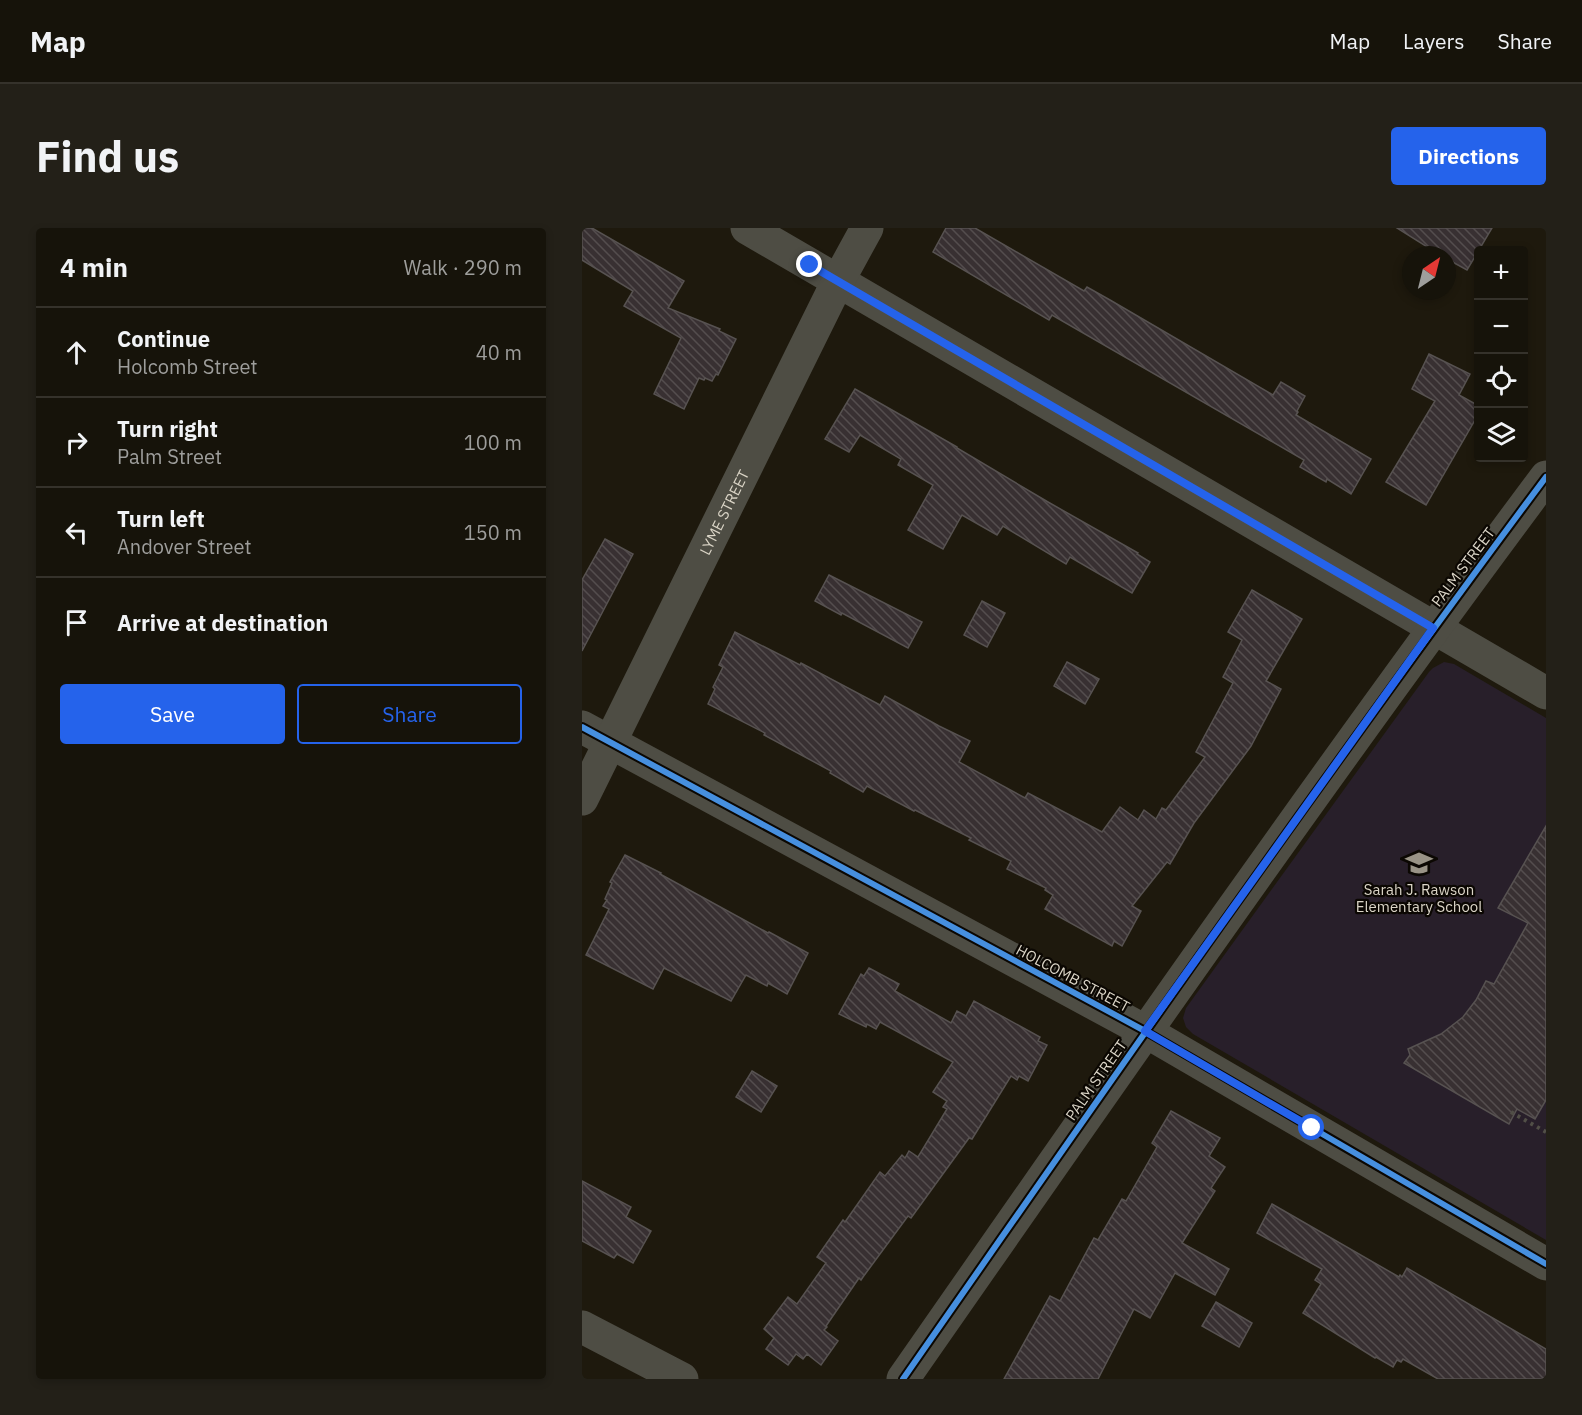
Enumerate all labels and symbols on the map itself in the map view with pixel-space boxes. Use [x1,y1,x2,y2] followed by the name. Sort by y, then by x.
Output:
[1402,246,1456,300] north arrow
[796,251,822,277] route end
[695,466,753,558] street label: LYME STREET
[1427,523,1499,610] street label: PALM STREET
[1404,848,1434,878] school or university icon: Sarah J. Rawson Elementary School
[1356,880,1482,916] place label: Sarah J. Rawson Elementary School
[1013,940,1134,1016] street label: HOLCOMB STREET
[1061,1036,1131,1124] street label: PALM STREET
[1298,1114,1324,1140] route start

